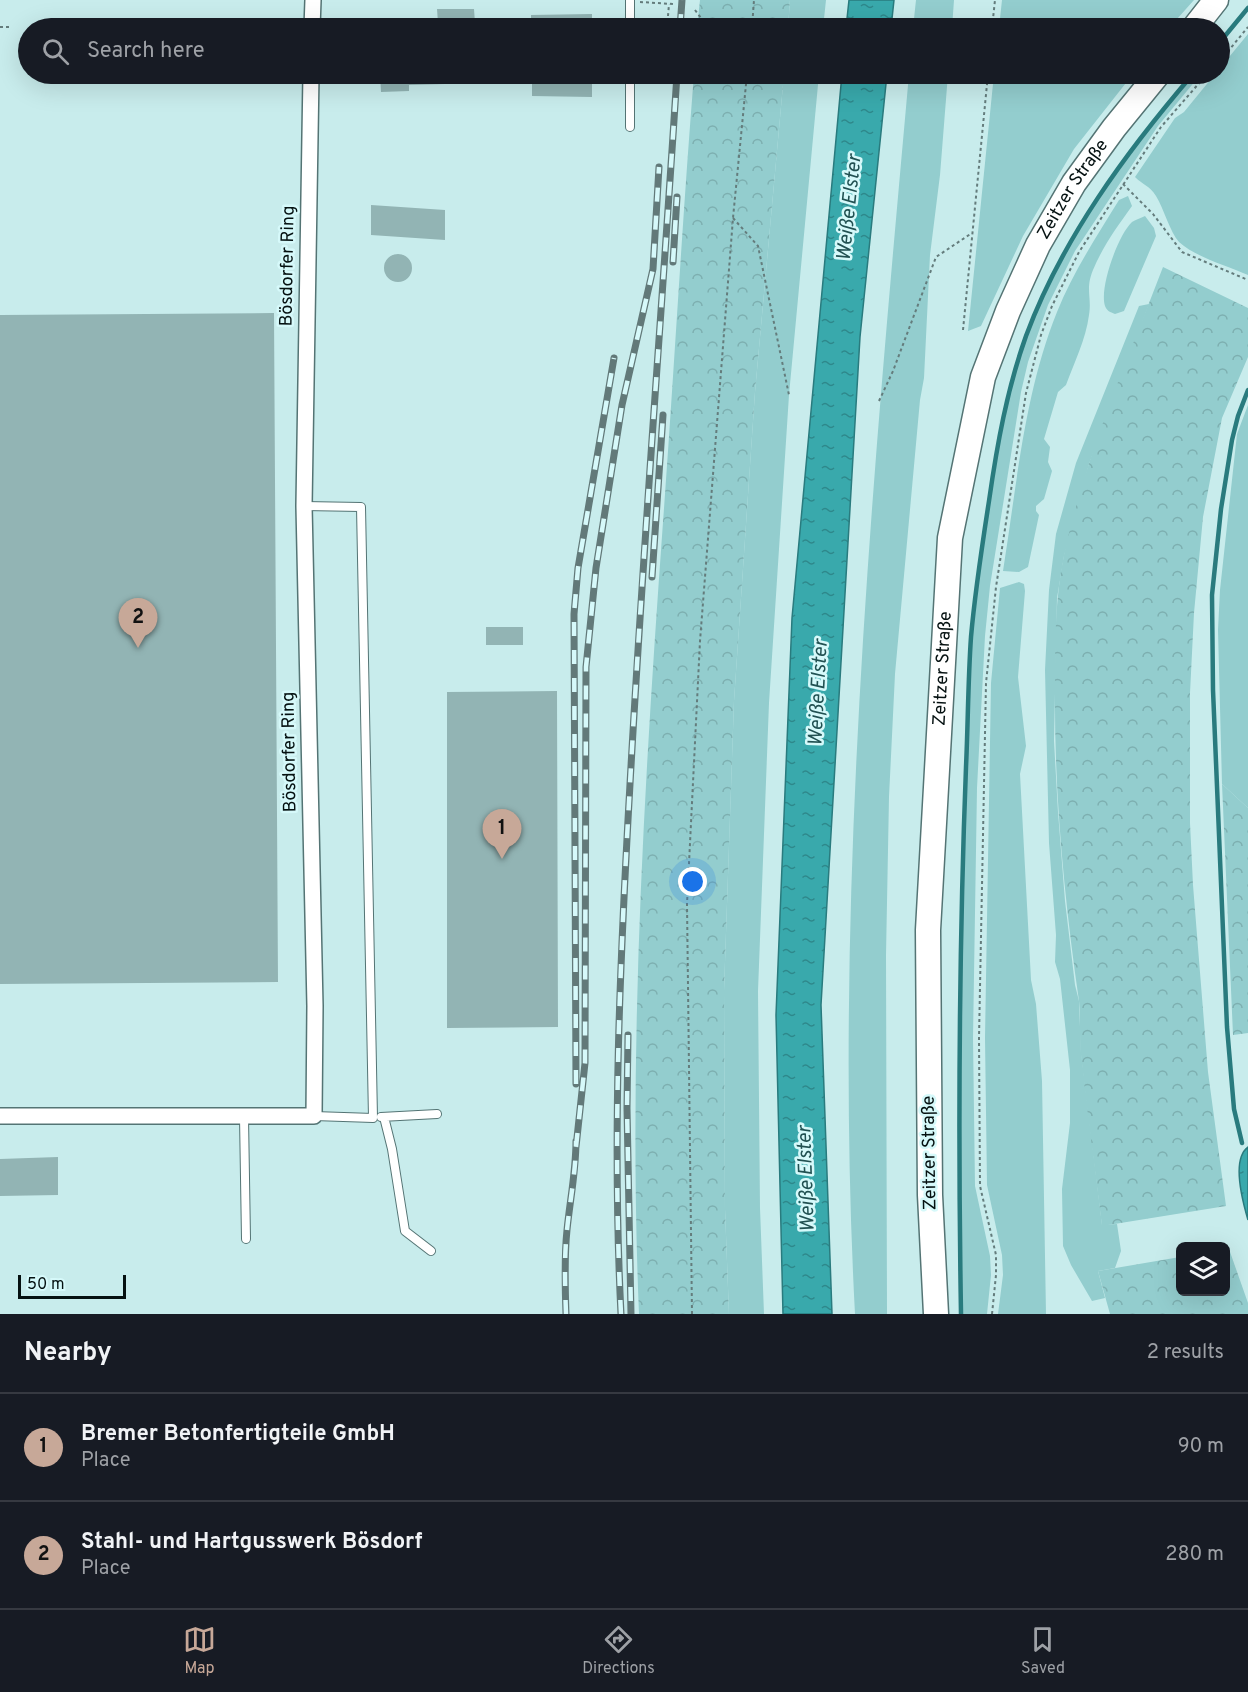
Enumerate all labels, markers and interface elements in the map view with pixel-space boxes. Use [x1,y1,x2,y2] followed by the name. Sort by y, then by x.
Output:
[18,18,1230,84] search box
[39,35,72,68] icon: search
[87,38,205,65] text: Search here
[1032,135,1114,243] street label: Zeitzer Straße
[831,152,869,262] water label: Weiße Elster
[275,205,301,327] street label: Bösdorfer Ring
[118,598,158,648] pin: 2
[928,611,957,727] street label: Zeitzer Straße
[803,638,835,747] water label: Weiße Elster
[277,691,303,813] street label: Bösdorfer Ring
[482,810,522,859] pin: 1
[678,867,707,896] your location
[918,1095,942,1211] street label: Zeitzer Straße
[792,1124,822,1233] water label: Weiße Elster
[1176,1242,1230,1296] map controls
[1176,1242,1230,1296] button: layers
[18,1272,126,1300] scale bar
[27,1275,65,1295] text: 50 m
[24,1337,112,1370] text: Nearby
[1147,1340,1224,1366] text: 2 results
[81,1421,395,1448] text: Bremer Betonfertigteile GmbH
[40,1434,48,1460] text: 1
[1178,1434,1224,1460] text: 90 m
[81,1448,131,1474] text: Place
[81,1529,422,1556] text: Stahl- und Hartgusswerk Bösdorf
[37,1542,50,1568] text: 2
[1165,1542,1224,1568] text: 280 m
[81,1556,131,1582] text: Place
[183,1623,216,1679] tab: Map
[582,1623,655,1679] tab: Directions
[1021,1623,1065,1679] tab: Saved

